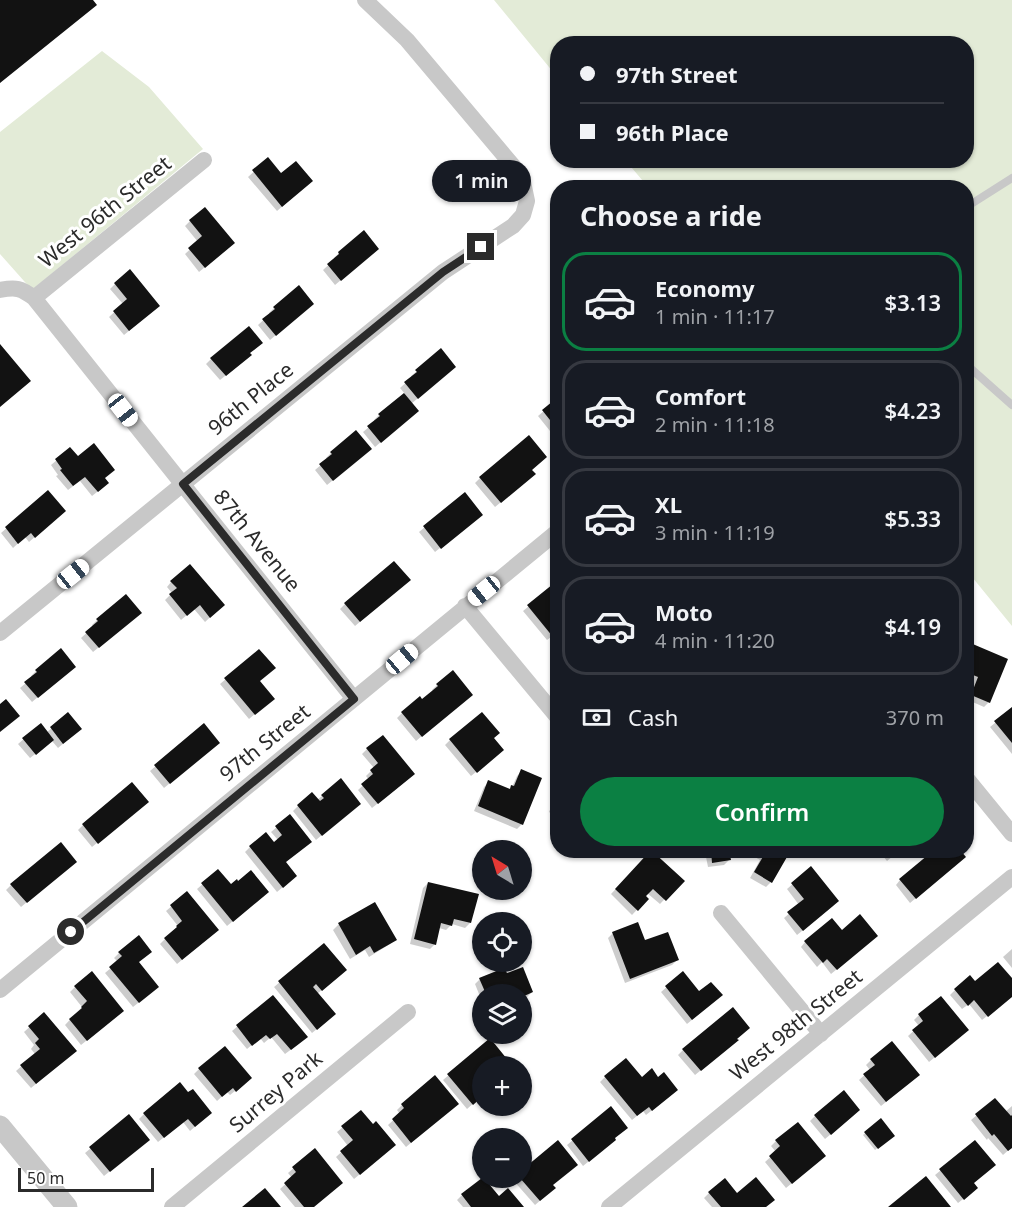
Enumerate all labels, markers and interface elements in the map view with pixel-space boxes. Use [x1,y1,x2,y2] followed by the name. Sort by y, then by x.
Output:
[616,59,738,89] text: 97th Street
[616,117,729,147] text: 96th Place
[32,149,177,273] street label: West 96th Street
[432,160,530,202] callout: 1 min
[454,167,509,194] text: 1 min
[580,197,762,234] text: Choose a ride
[467,233,494,260] route end
[655,273,754,303] text: Economy
[583,275,637,329] icon: car
[885,287,941,317] text: $3.13
[655,303,775,330] text: 1 min · 11:17
[202,355,299,441] street label: 96th Place
[655,381,746,411] text: Comfort
[583,383,637,437] icon: car
[105,390,141,430] car
[885,395,941,425] text: $4.23
[655,411,775,438] text: 2 min · 11:18
[208,483,308,597] street label: 87th Avenue
[655,489,682,519] text: XL
[583,491,637,545] icon: car
[885,503,941,533] text: $5.33
[655,519,775,546] text: 3 min · 11:19
[53,556,93,592] car
[464,573,504,609] car
[655,597,713,627] text: Moto
[583,599,637,653] icon: car
[885,611,941,641] text: $4.19
[655,627,775,654] text: 4 min · 11:20
[382,641,422,677] car
[213,697,316,787] street label: 97th Street
[580,701,613,734] icon: cash
[628,702,678,732] text: Cash
[886,704,944,731] text: 370 m
[580,777,944,846] button: Confirm
[472,840,532,900] north arrow
[472,840,532,1188] map controls
[472,912,532,972] button: locate
[57,918,84,945] route start
[723,962,868,1086] street label: West 98th Street
[472,984,532,1044] button: layers
[223,1044,328,1138] street label: Surrey Park
[472,1056,532,1116] button: +
[472,1128,532,1188] button: −
[18,1165,154,1192] scale bar
[27,1167,64,1189] text: 50 m

